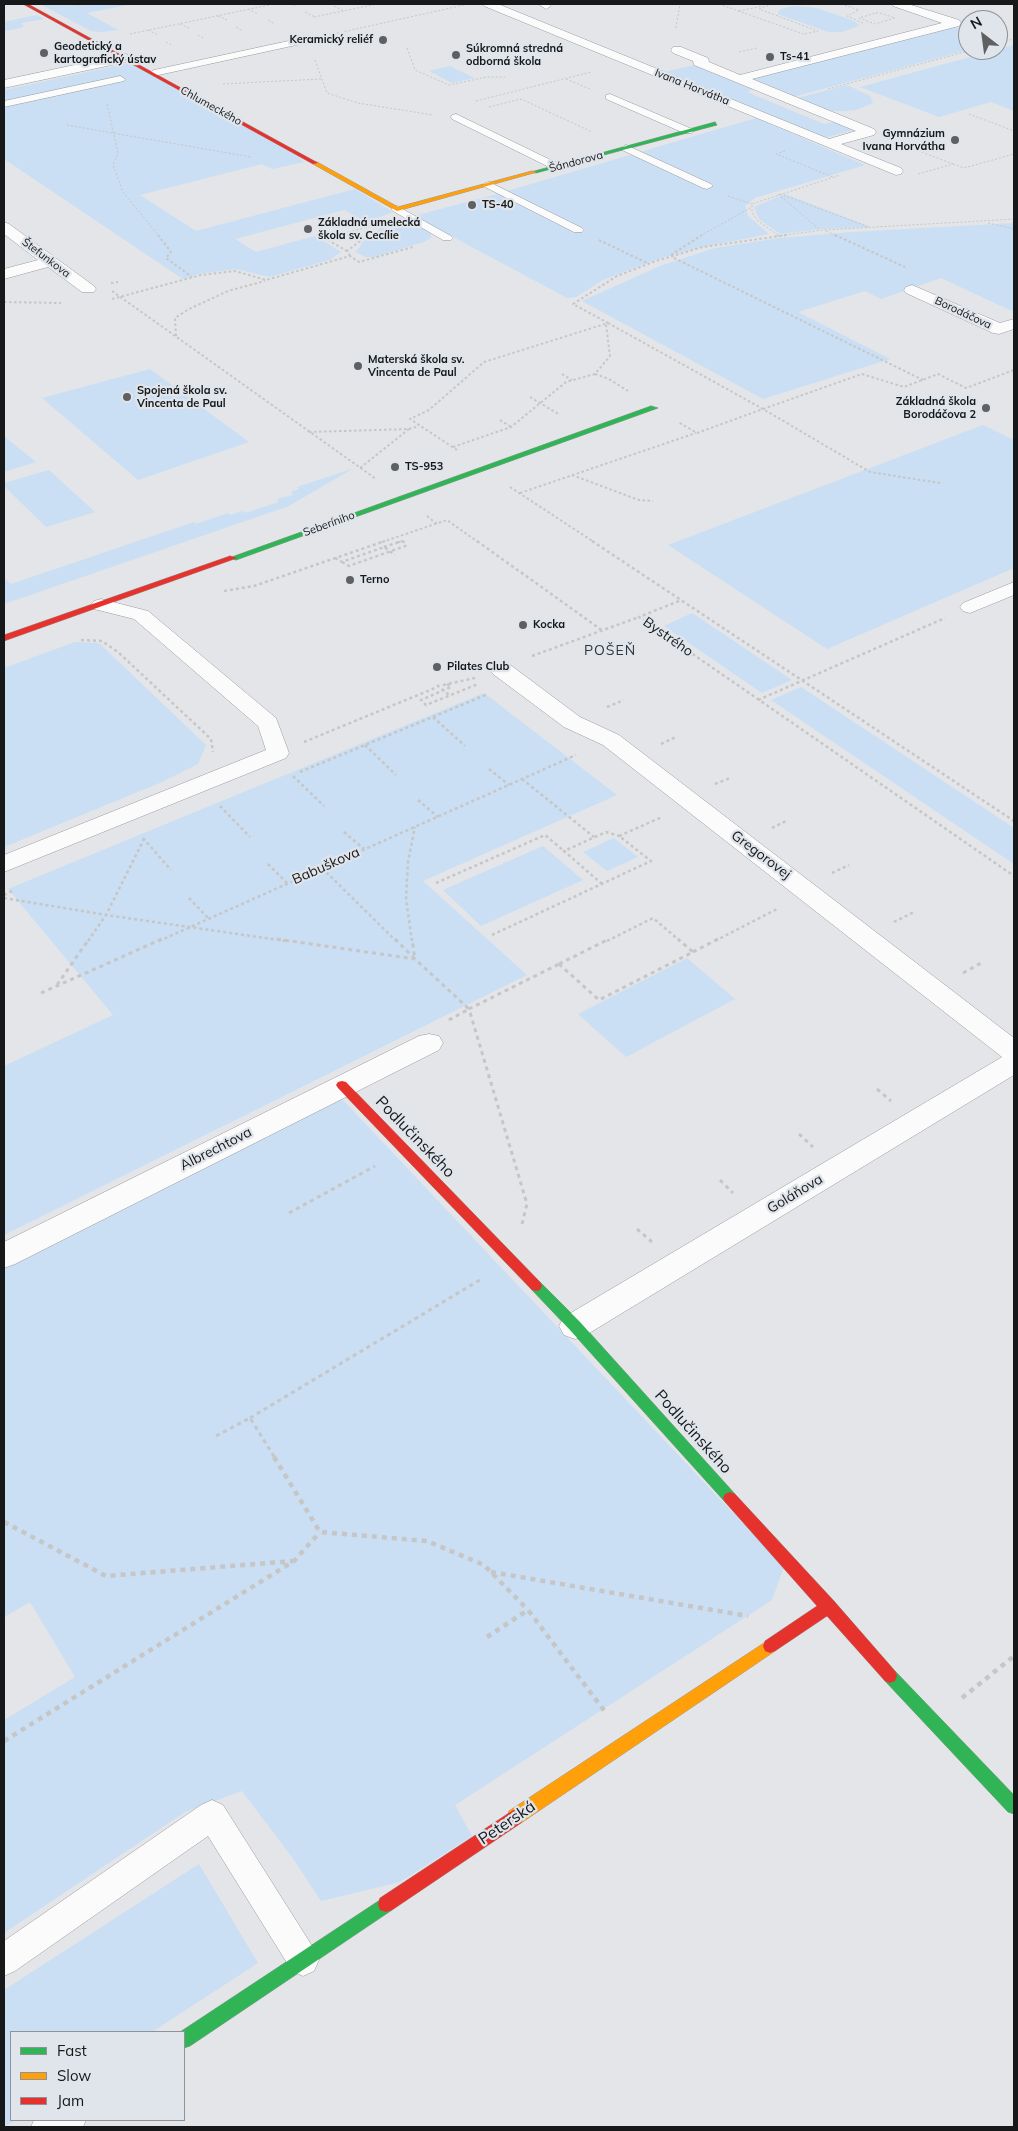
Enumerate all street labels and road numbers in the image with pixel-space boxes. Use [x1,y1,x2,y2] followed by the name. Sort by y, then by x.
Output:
[653,66,731,108] street label: Ivana Horvátha
[178,84,244,128] street label: Chlumeckého
[548,148,604,176] street label: Šándorova
[19,236,73,280] street label: Štefunkova
[933,294,993,332] street label: Borodáčova
[301,509,357,539] street label: Seberíniho
[640,614,696,660] street label: Bystrého
[728,827,794,883] street label: Gregorovej
[290,844,362,888] street label: Babuškova
[371,1092,459,1182] street label: Podlučinského
[177,1124,255,1174] street label: Albrechtova
[764,1171,826,1217] street label: Goláňova
[650,1386,736,1478] street label: Podlučinského
[475,1797,539,1849] street label: Peterská

